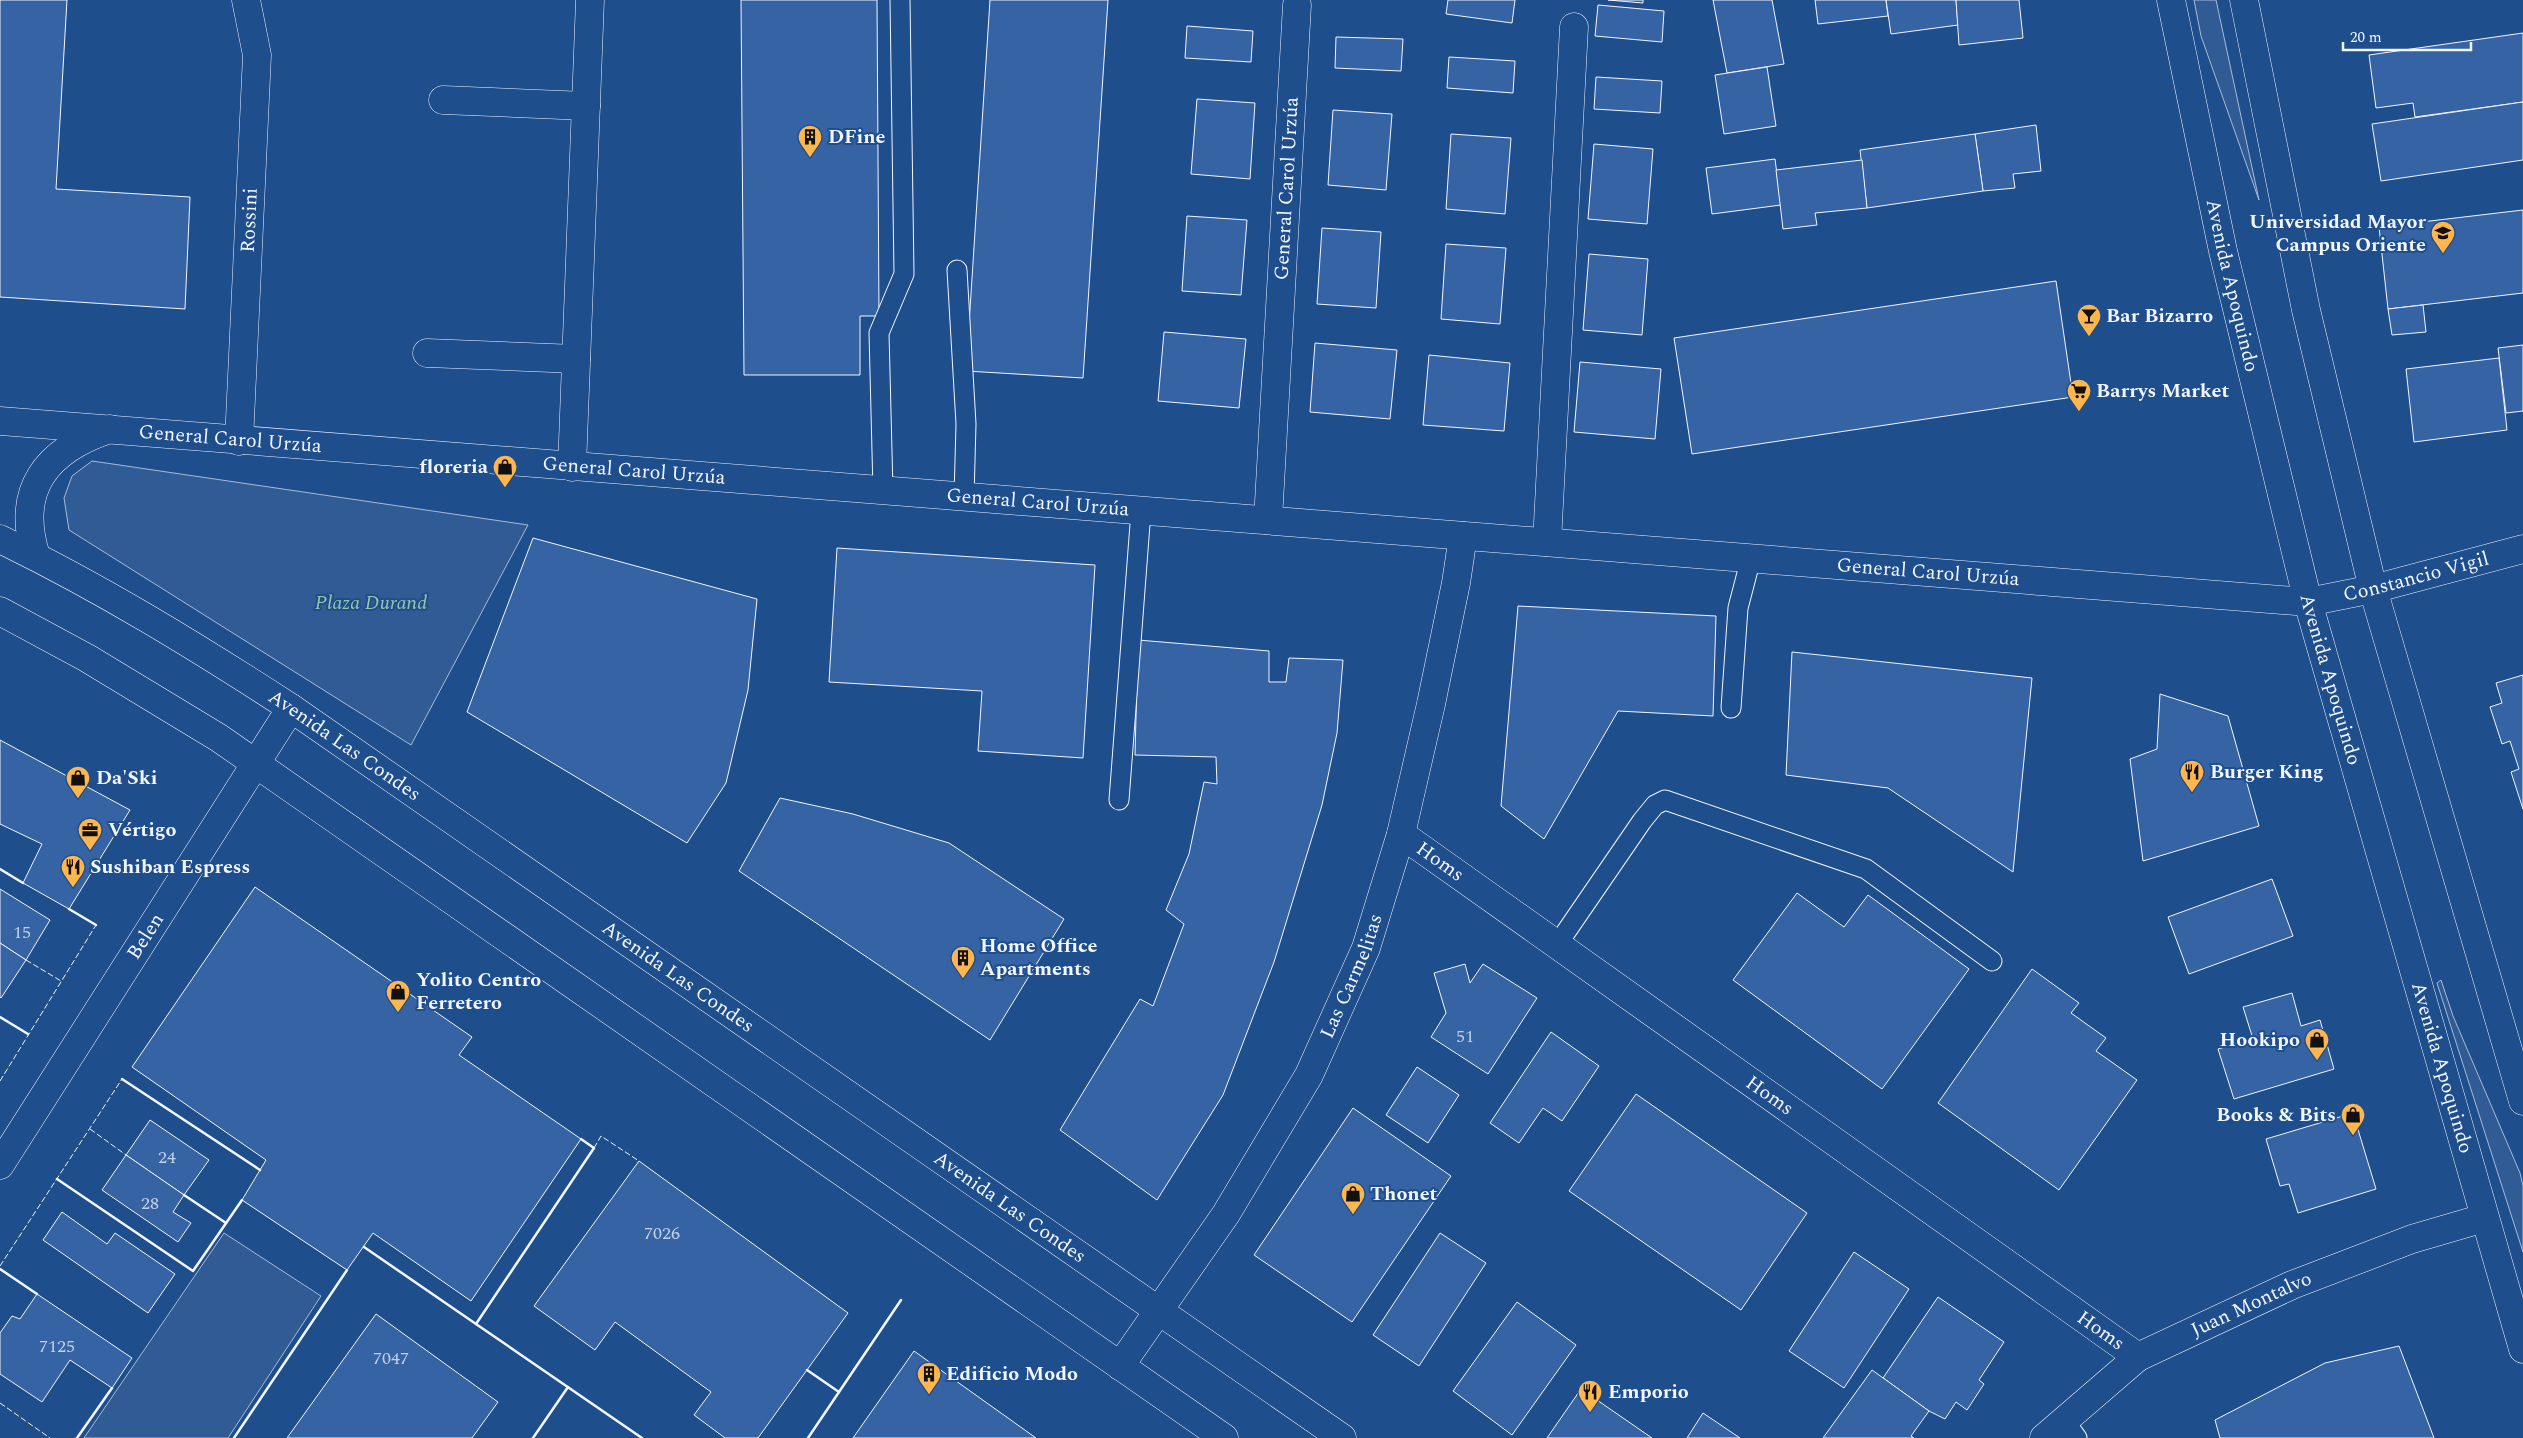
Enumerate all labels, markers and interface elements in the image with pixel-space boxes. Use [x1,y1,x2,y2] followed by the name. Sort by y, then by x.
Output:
[2343,20,2470,52] scale bar
[2350,26,2382,49] text: 20 m
[1267,96,1307,281] street label: General Carol Urzúa
[828,122,886,152] place label: DFine
[797,124,823,158] building icon: DFine
[233,187,266,254] street label: Rossini
[2198,196,2267,375] street label: Avenida Apoquindo
[2249,207,2426,260] place label: Universidad Mayor Campus Oriente
[2430,220,2456,254] school or university icon: Universidad Mayor Campus Oriente
[2106,301,2213,331] place label: Bar Bizarro
[2076,303,2102,337] bar icon: Bar Bizarro
[2096,376,2229,406] place label: Barrys Market
[2066,378,2092,412] supermarket icon: Barrys Market
[138,417,323,461] street label: General Carol Urzúa
[541,449,727,493] street label: General Carol Urzúa
[419,452,489,482] place label: floreria
[492,454,518,488] shop icon: floreria
[945,480,1131,525] street label: General Carol Urzúa
[2340,544,2492,610] street label: Constancio Vigil
[1835,550,2021,594] street label: General Carol Urzúa
[315,588,427,618] park label: Plaza Durand
[2292,591,2369,769] street label: Avenida Apoquindo
[262,682,427,809] street label: Avenida Las Condes
[2210,757,2324,787] place label: Burger King
[2179,759,2205,793] restaurant icon: Burger King
[96,763,157,793] place label: Da'Ski
[65,765,91,799] shop icon: Da'Ski
[108,815,177,845] place label: Vértigo
[77,817,103,851] office icon: Vértigo
[1410,834,1470,889] street label: Homs
[90,852,250,882] place label: Sushiban Espress
[60,854,86,888] restaurant icon: Sushiban Espress
[119,907,172,966] street label: Belen
[1312,910,1391,1043] street label: Las Carmelitas
[596,913,760,1040] street label: Avenida Las Condes
[13,919,31,946] house number: 15
[980,931,1097,984] place label: Home Office Apartments
[950,945,976,979] building icon: Home Office Apartments
[416,965,541,1018] place label: Yolito Centro Ferretero
[2403,978,2481,1157] street label: Avenida Apoquindo
[385,979,411,1013] shop icon: Yolito Centro Ferretero
[1456,1023,1474,1050] house number: 51
[2220,1025,2300,1055] place label: Hookipo
[2304,1027,2330,1061] shop icon: Hookipo
[1739,1068,1800,1123] street label: Homs
[2216,1100,2336,1130] place label: Books & Bits
[2340,1102,2366,1136] shop icon: Books & Bits
[158,1144,176,1171] house number: 24
[927,1144,1092,1271] street label: Avenida Las Condes
[1370,1179,1438,1209] place label: Thonet
[1340,1181,1366,1215] shop icon: Thonet
[141,1190,159,1217] house number: 28
[644,1220,680,1247] house number: 7026
[2186,1264,2316,1345] street label: Juan Montalvo
[2070,1303,2131,1358] street label: Homs
[39,1333,75,1360] house number: 7125
[373,1345,409,1372] house number: 7047
[946,1359,1078,1389] place label: Edificio Modo
[916,1361,942,1395] building icon: Edificio Modo
[1608,1377,1689,1407] place label: Emporio
[1577,1379,1603,1413] restaurant icon: Emporio

